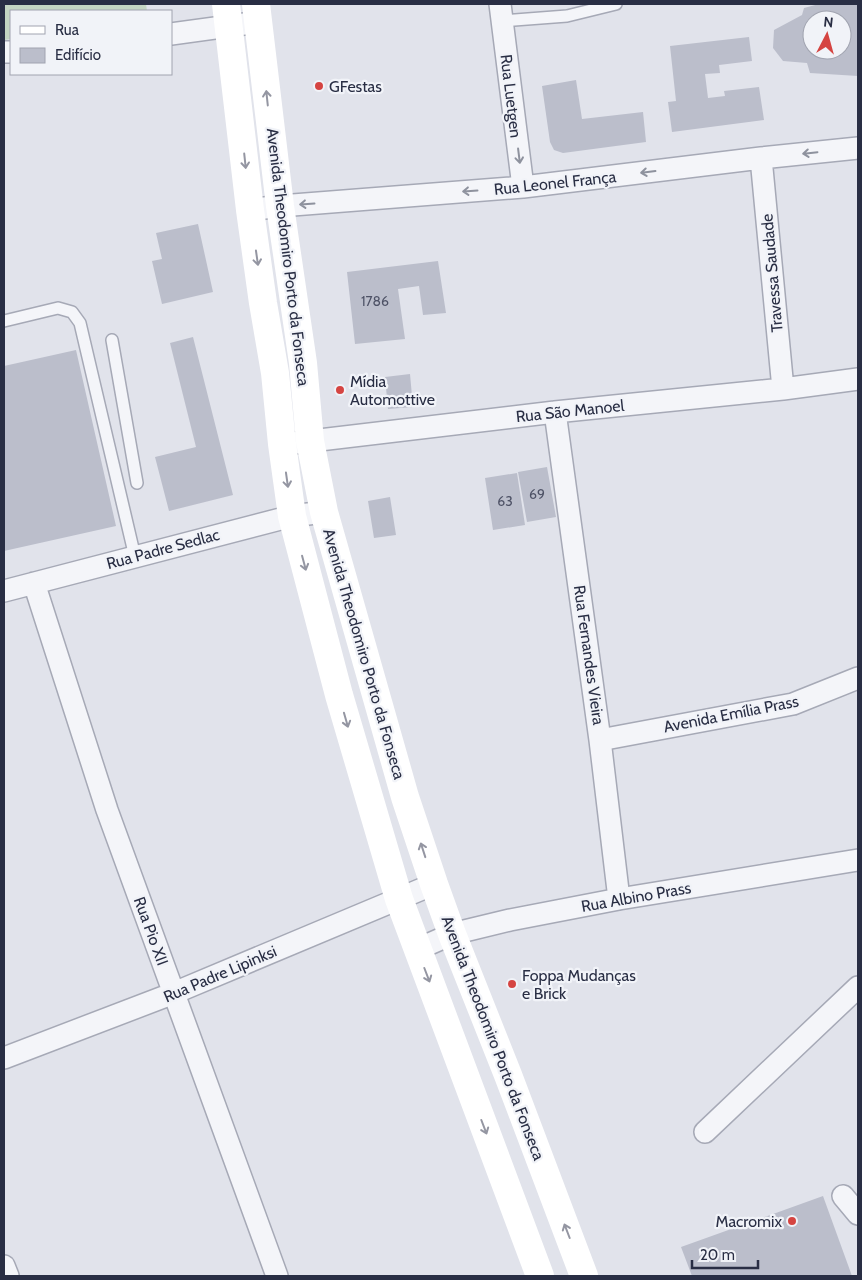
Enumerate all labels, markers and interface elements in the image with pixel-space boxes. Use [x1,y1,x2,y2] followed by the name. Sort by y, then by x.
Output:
[10,10,172,75] legend
[802,10,852,60] north arrow
[822,13,834,32] text: N
[55,21,80,39] text: Rua
[55,46,101,64] text: Edifício
[496,53,526,139] street label: Rua Luetgen
[329,77,382,96] place label: GFestas
[313,80,325,92] marker: GFestas
[262,90,272,106] one-way arrow
[263,127,313,388] street label: Avenida Theodomiro Porto da Fonseca
[514,148,524,164] one-way arrow
[802,148,818,158] one-way arrow
[240,153,250,169] one-way arrow
[493,167,617,199] street label: Rua Leonel França
[641,167,657,177] one-way arrow
[462,187,478,196] one-way arrow
[300,199,316,209] one-way arrow
[757,213,787,333] street label: Travessa Saudade
[252,250,262,266] one-way arrow
[361,292,389,310] house number: 1786
[350,372,435,409] place label: Mídia Automottive
[334,384,346,396] marker: Mídia Automottive
[515,396,625,426] street label: Rua São Manoel
[282,472,292,488] one-way arrow
[529,485,545,503] house number: 69
[497,492,513,510] house number: 63
[104,525,222,573] street label: Rua Padre Sedlac
[319,526,409,782] street label: Avenida Theodomiro Porto da Fonseca
[300,555,309,571] one-way arrow
[570,584,608,726] street label: Rua Fernandes Vieira
[662,692,801,736] street label: Avenida Emília Prass
[342,712,352,728] one-way arrow
[417,842,427,858] one-way arrow
[580,878,693,916] street label: Rua Albino Prass
[130,894,172,968] street label: Rua Pio XII
[438,913,549,1163] street label: Avenida Theodomiro Porto da Fonseca
[161,942,279,1006] street label: Rua Padre Lipinksi
[522,966,636,1003] place label: Foppa Mudanças e Brick
[423,967,432,982] one-way arrow
[506,978,518,990] marker: Foppa Mudanças e Brick
[480,1119,489,1134] one-way arrow
[716,1212,782,1231] place label: Macromix
[786,1215,798,1227] marker: Macromix
[562,1223,571,1239] one-way arrow
[692,1238,758,1270] scale bar
[700,1246,735,1264] text: 20 m

